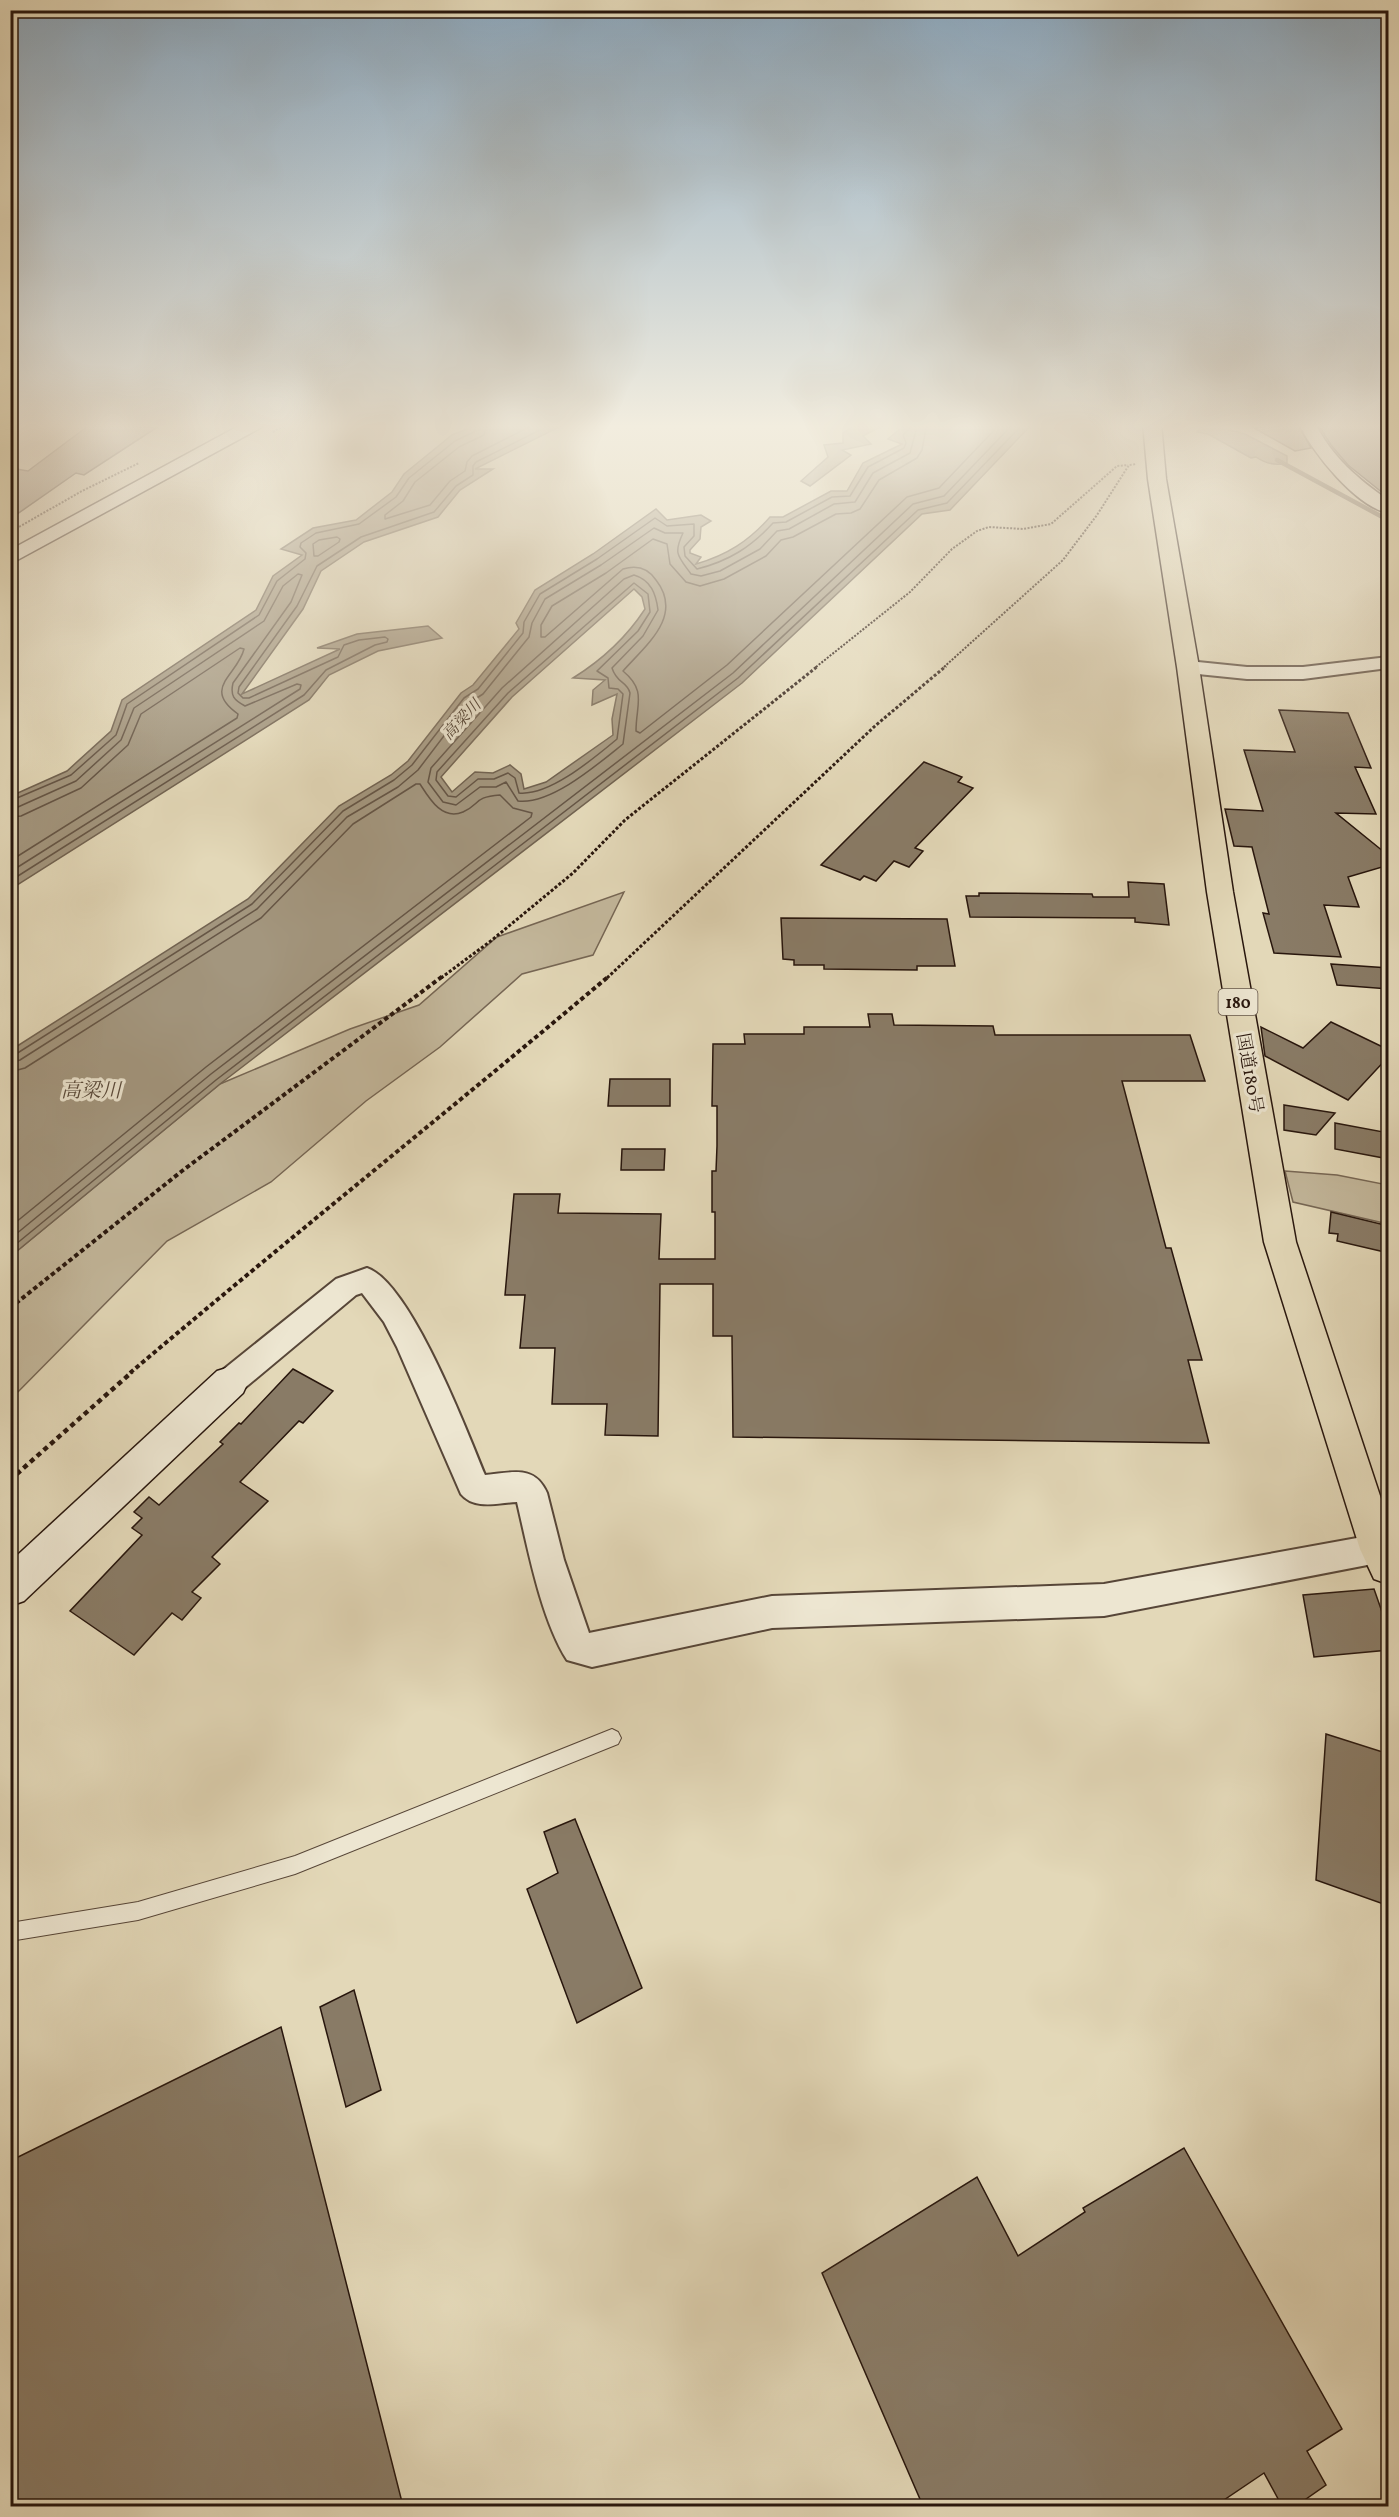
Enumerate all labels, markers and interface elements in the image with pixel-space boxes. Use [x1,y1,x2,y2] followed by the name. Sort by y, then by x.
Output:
[438,694,488,745] water label: 高梁川
[1218,989,1258,1015] road number: 180
[1229,1031,1268,1115] street label: 国道180号
[61,1078,123,1106] water label: 高梁川

